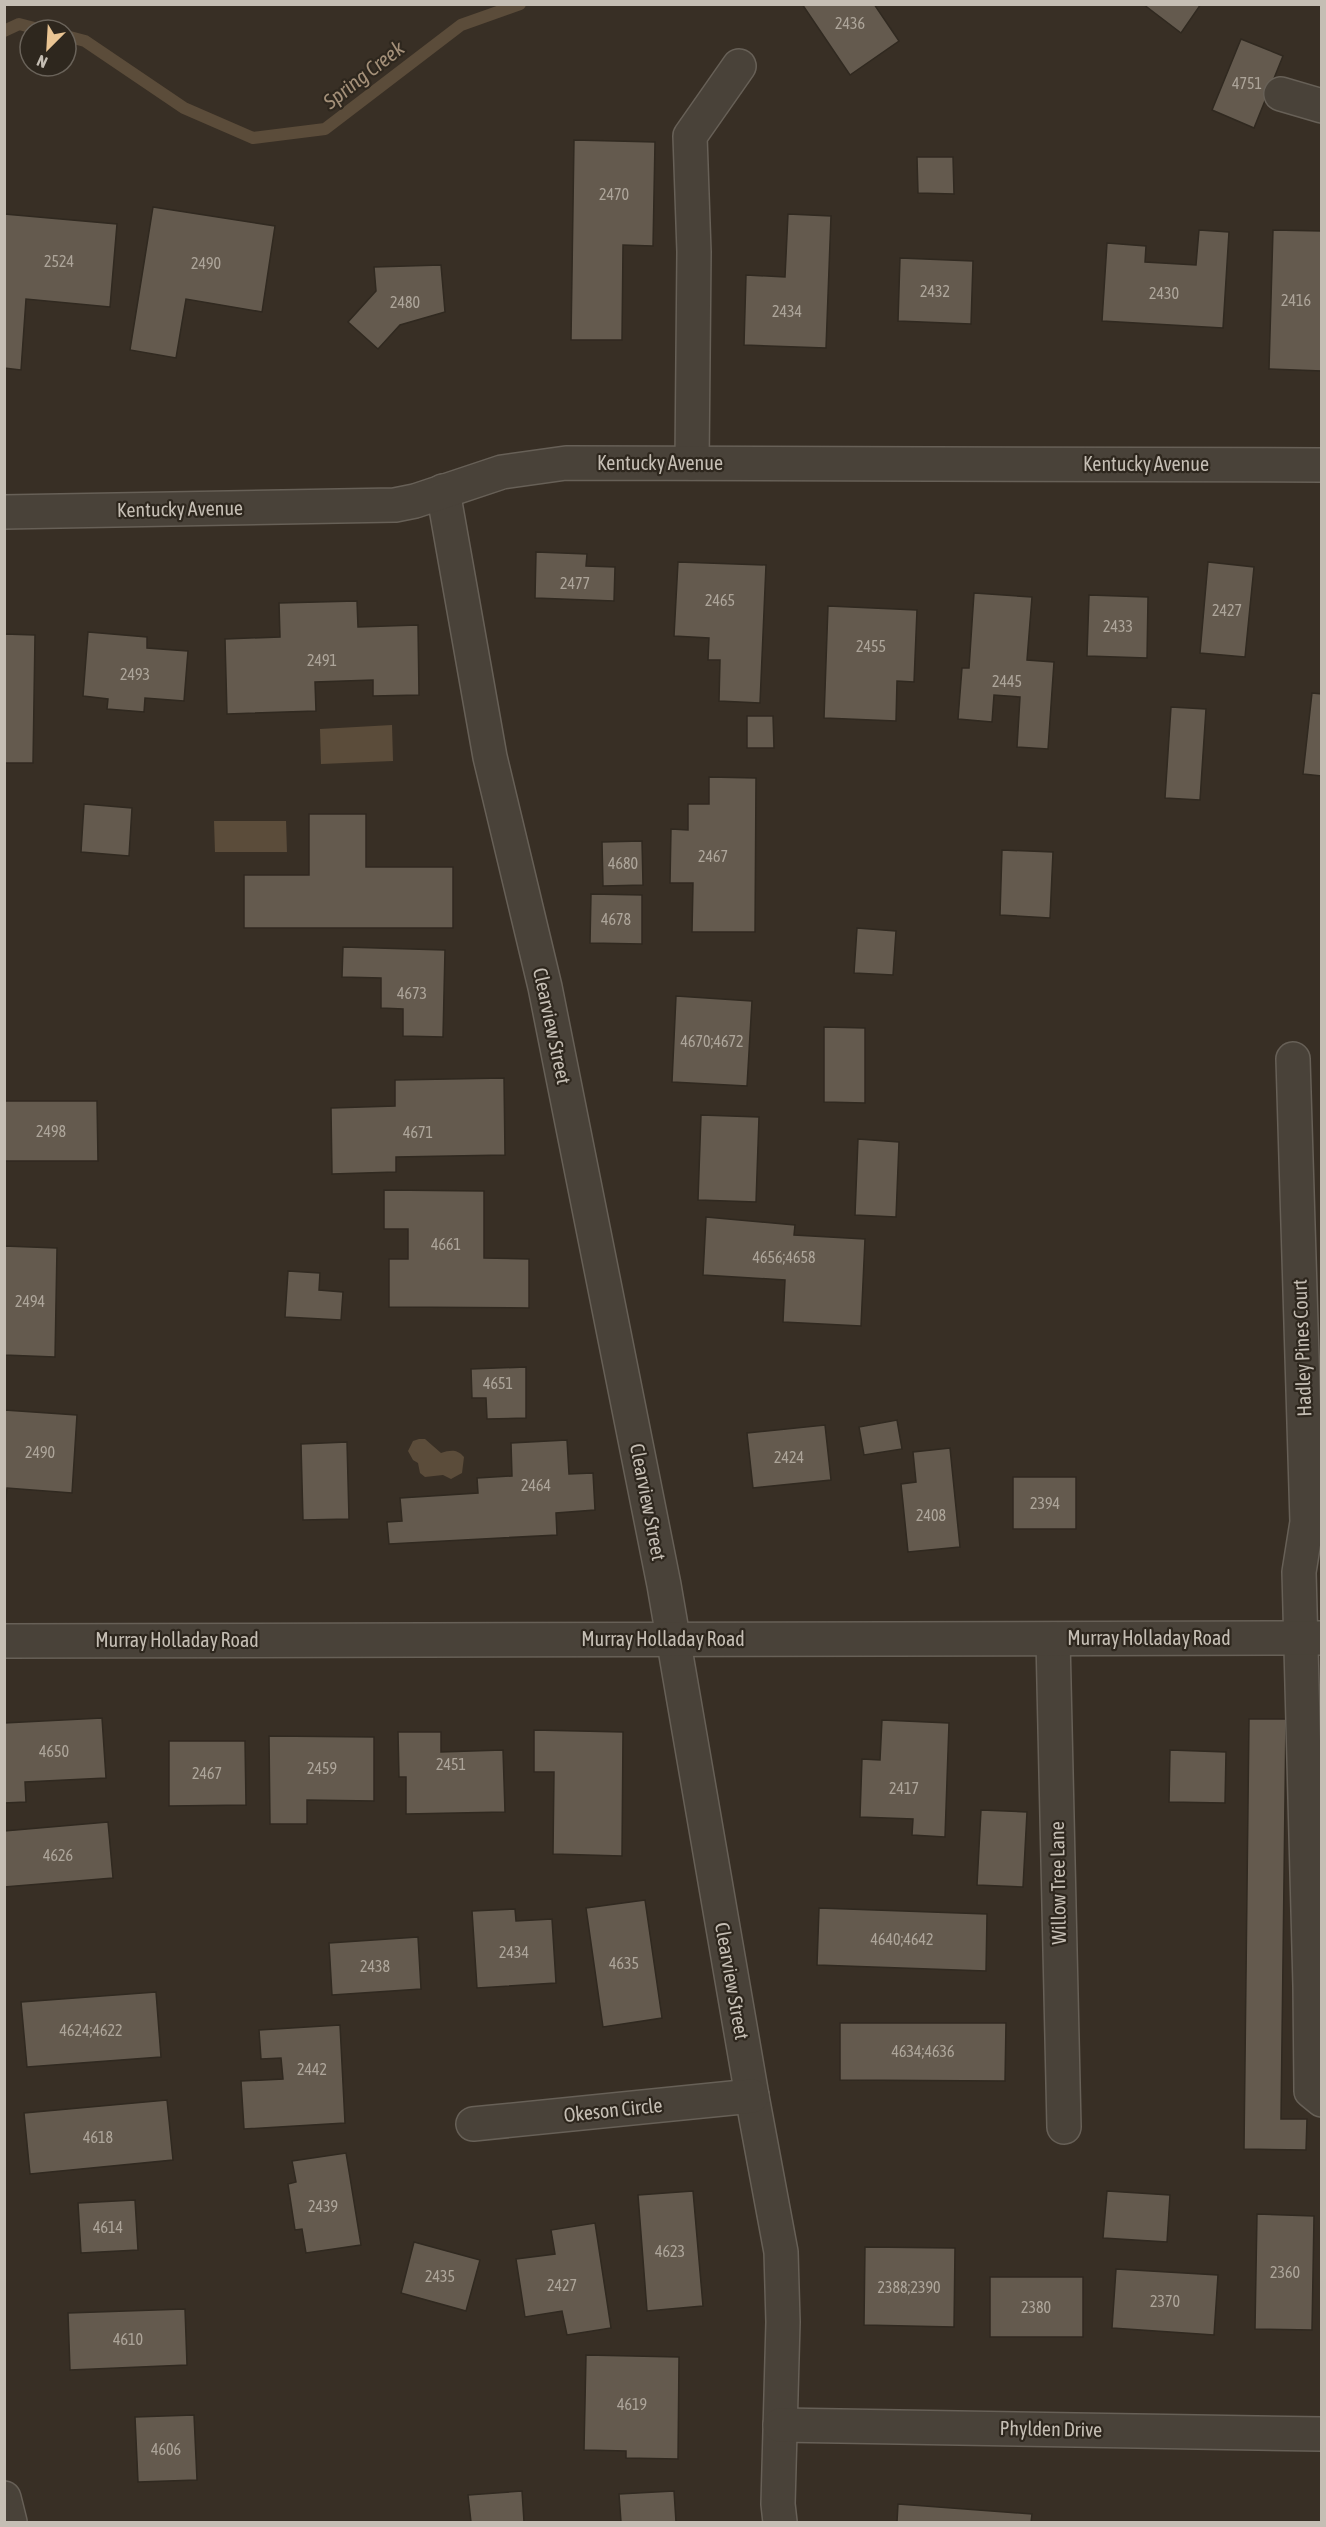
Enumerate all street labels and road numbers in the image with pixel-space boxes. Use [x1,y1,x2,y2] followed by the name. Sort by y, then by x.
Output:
[597,451,723,474] street label: Kentucky Avenue
[1083,452,1209,475] street label: Kentucky Avenue
[117,496,243,521] street label: Kentucky Avenue
[529,965,576,1087] street label: Clearview Street
[1288,1279,1315,1417] street label: Hadley Pines Court
[626,1441,671,1563] street label: Clearview Street
[1067,1626,1231,1649] street label: Murray Holladay Road
[581,1627,745,1650] street label: Murray Holladay Road
[95,1628,259,1651] street label: Murray Holladay Road
[1045,1821,1070,1945] street label: Willow Tree Lane
[711,1920,754,2042] street label: Clearview Street
[562,2093,663,2126] street label: Okeson Circle
[999,2416,1103,2441] street label: Phylden Drive

